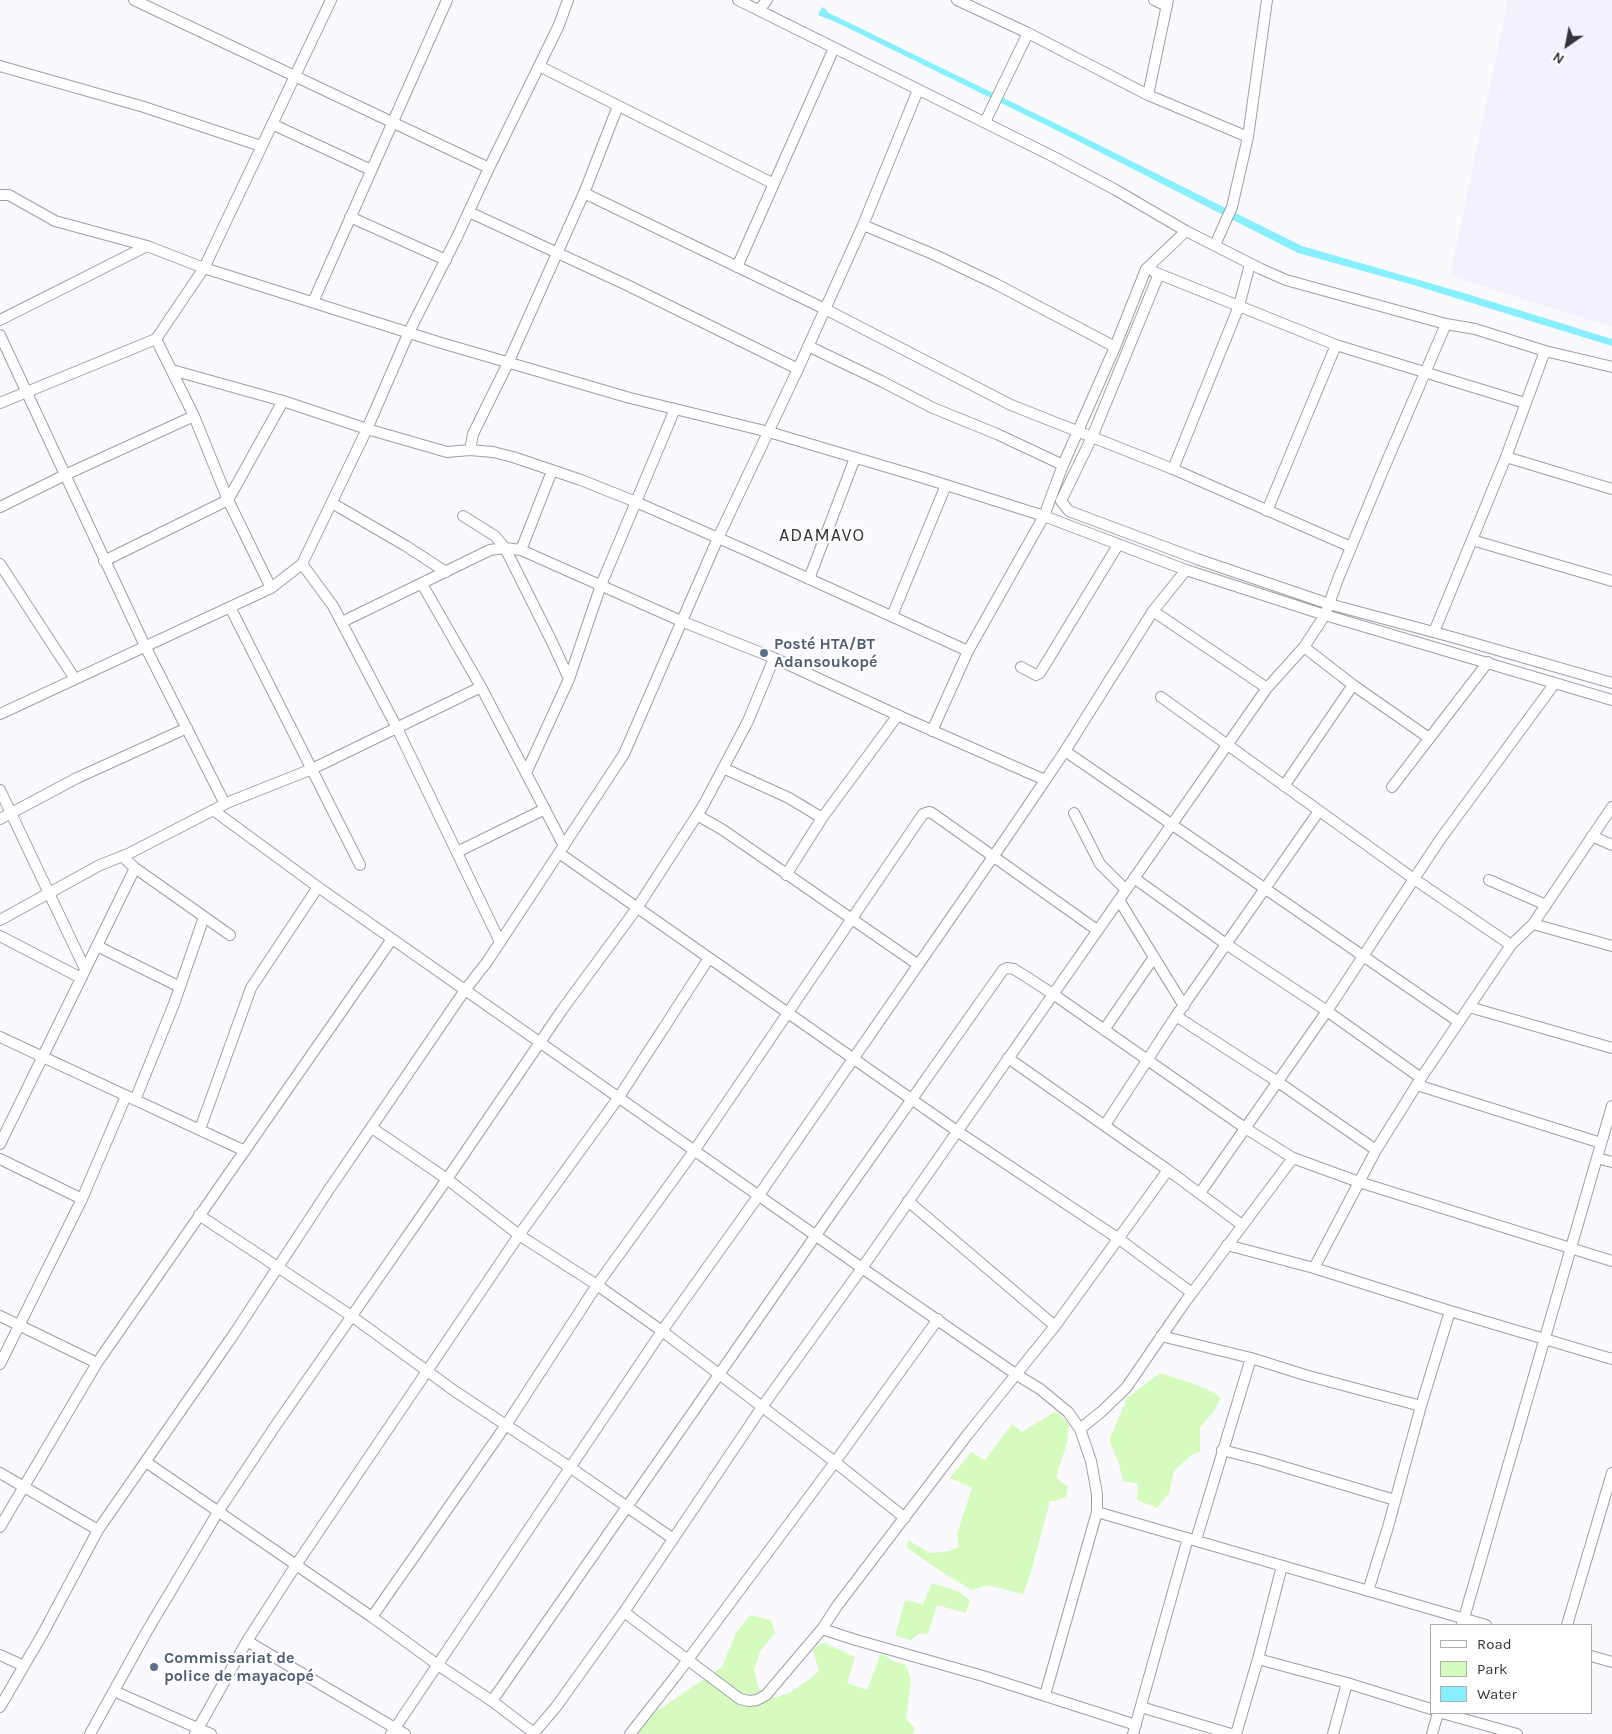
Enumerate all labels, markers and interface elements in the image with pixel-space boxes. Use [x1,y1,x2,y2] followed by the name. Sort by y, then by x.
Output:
[1542,20,1592,70] north arrow
[1550,48,1567,68] text: N
[778,525,866,547] district label: ADAMAVO
[774,634,877,672] place label: Posté HTA/BT Adansoukopé
[758,647,770,659] marker: Posté HTA/BT Adansoukopé
[1430,1624,1592,1714] legend
[1477,1635,1512,1653] text: Road
[164,1648,314,1686] place label: Commissariat de police de mayacopé
[1477,1660,1507,1678] text: Park
[148,1661,160,1673] marker: Commissariat de police de mayacopé
[1477,1685,1517,1703] text: Water

